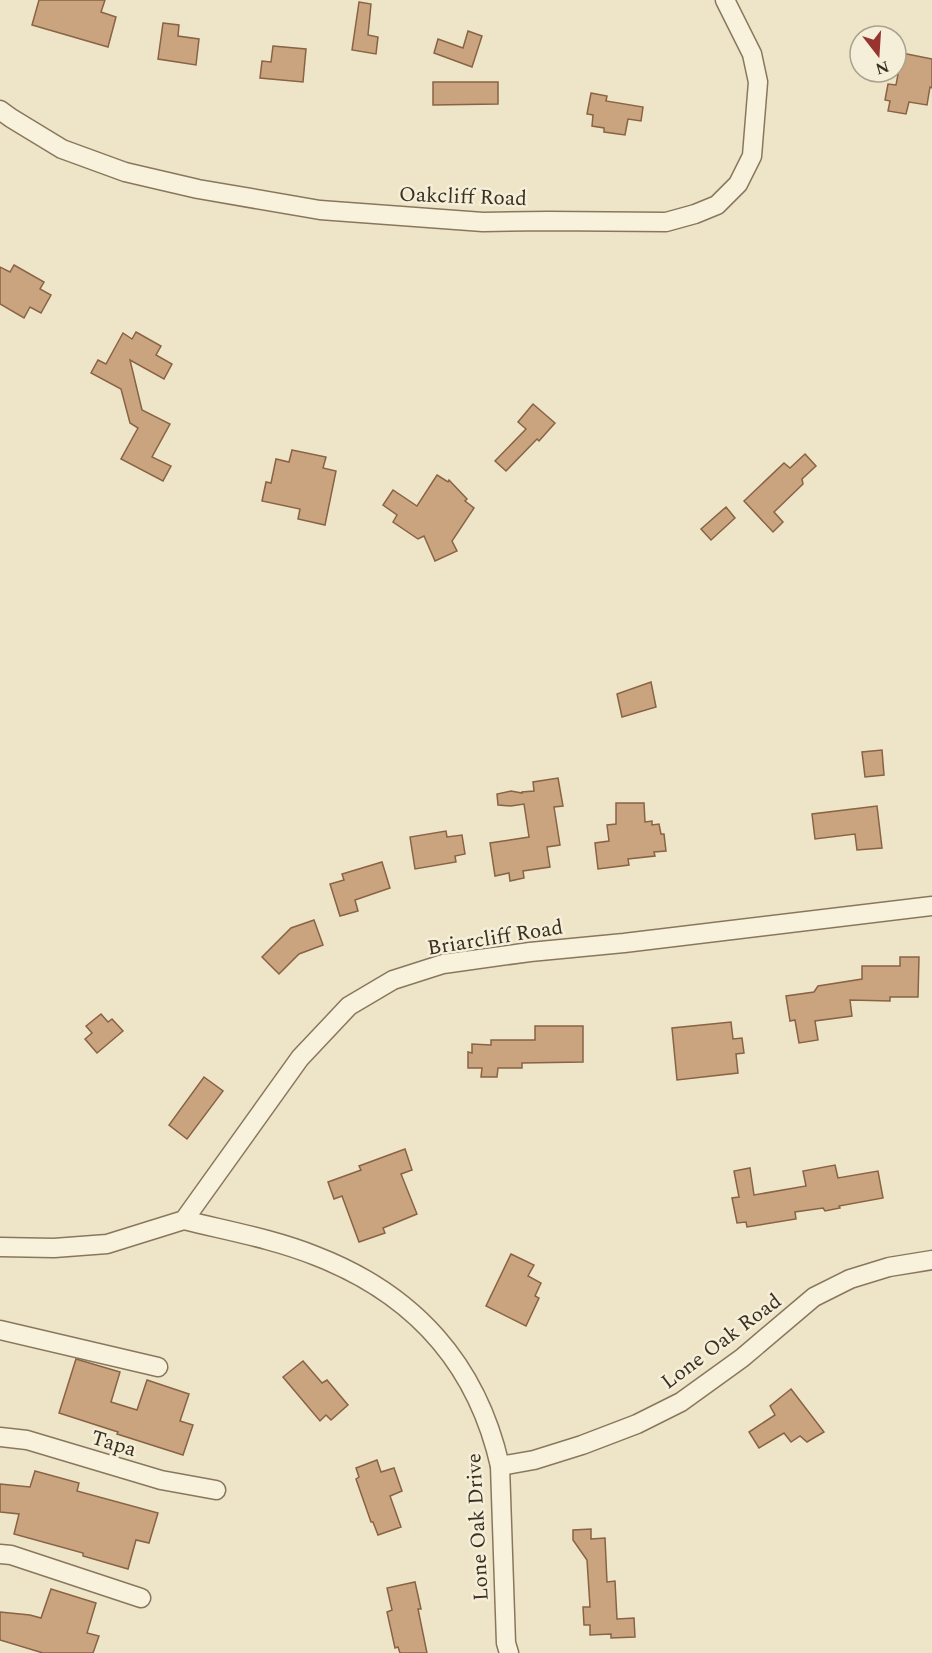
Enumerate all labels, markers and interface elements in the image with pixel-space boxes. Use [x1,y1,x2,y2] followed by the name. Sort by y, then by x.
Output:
[848,24,908,84] north arrow
[872,54,892,81] text: N
[398,179,528,215] street label: Oakcliff Road
[425,911,565,965] street label: Briarcliff Road
[655,1286,789,1398] street label: Lone Oak Road
[87,1422,141,1466] street label: Tapa
[458,1452,498,1602] street label: Lone Oak Drive

